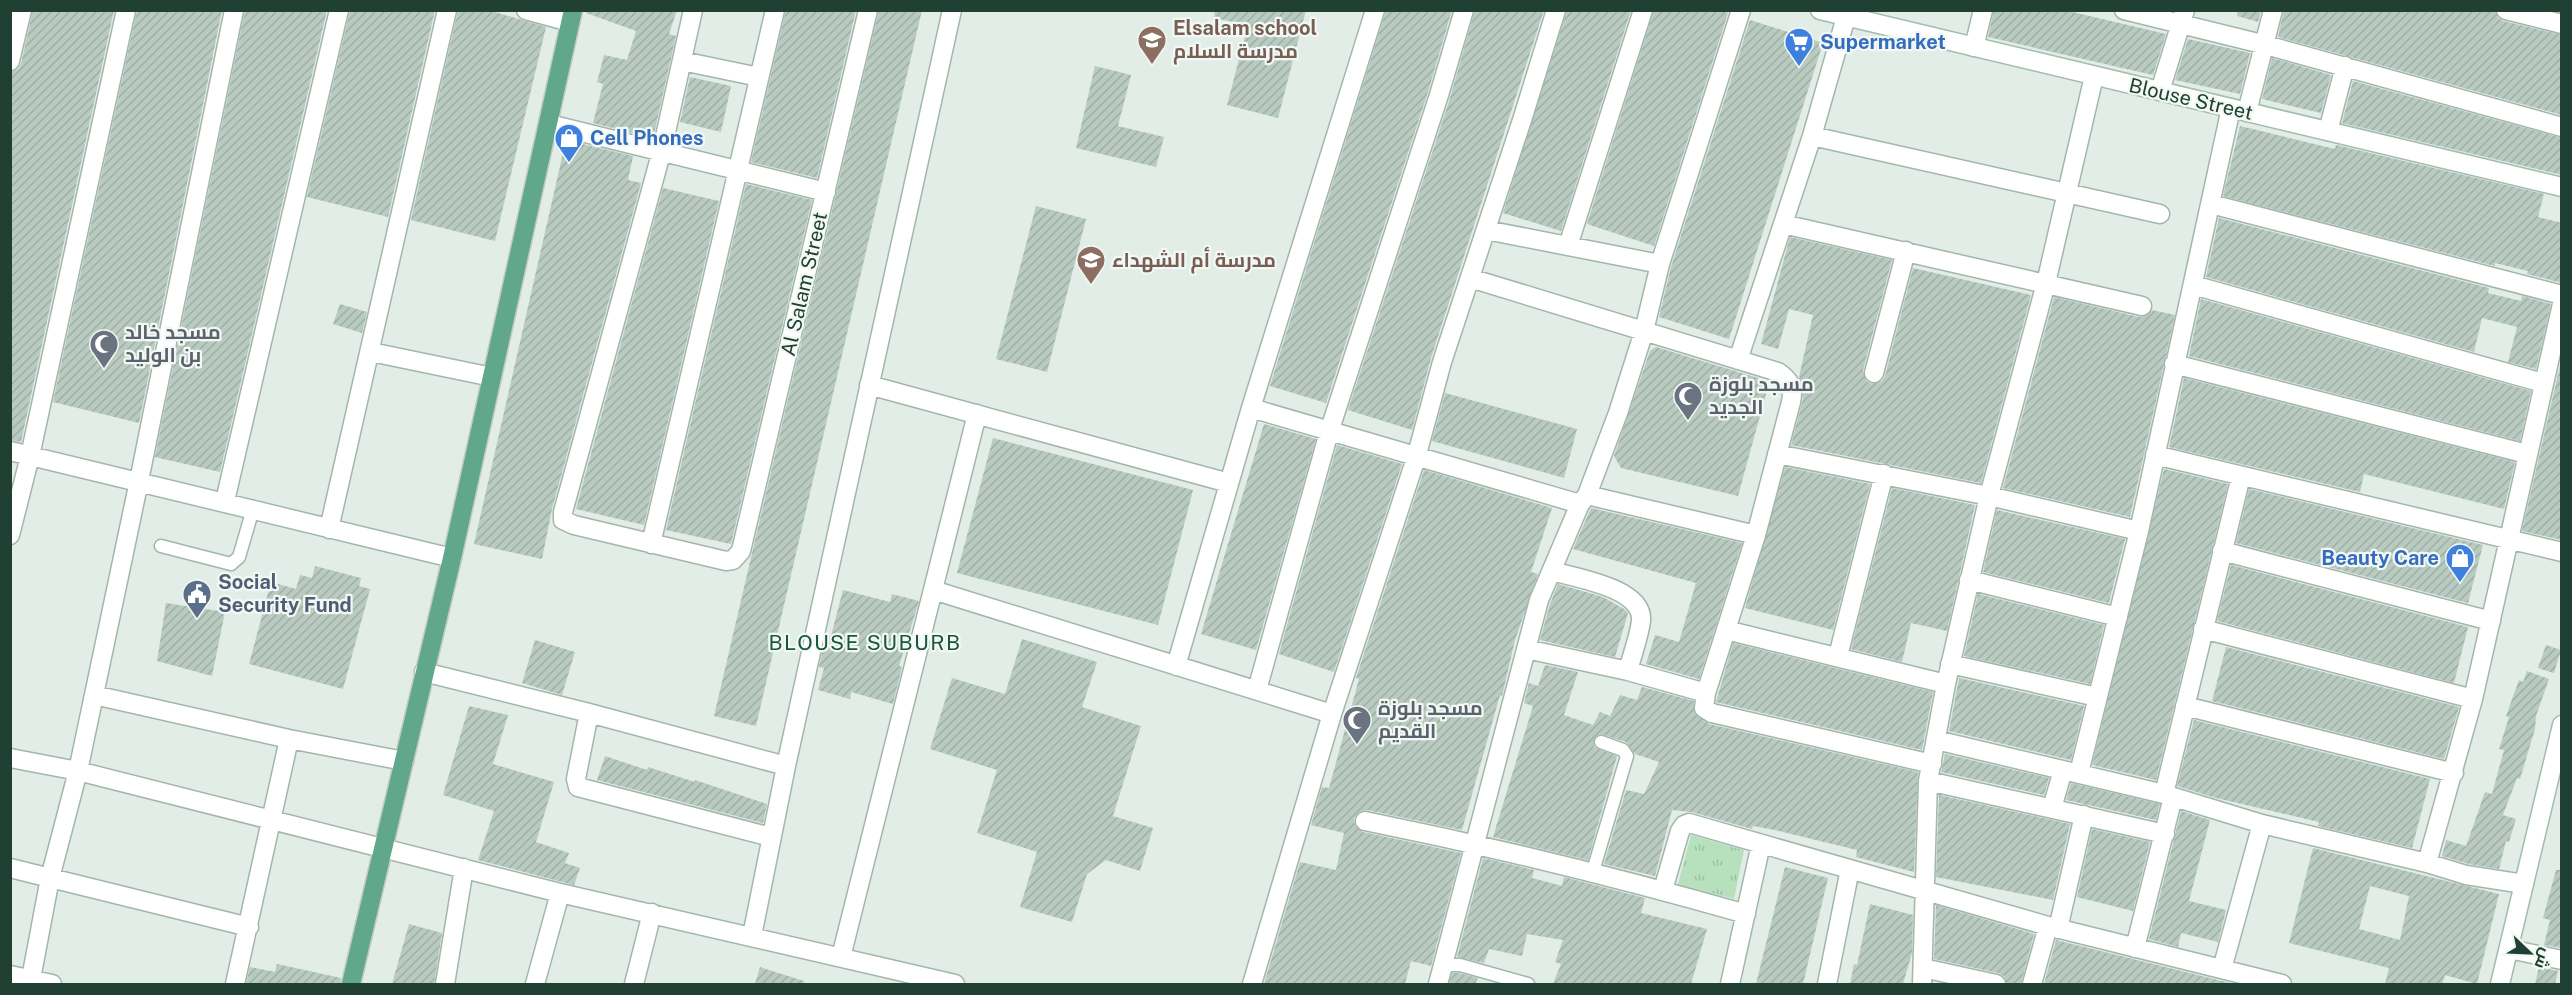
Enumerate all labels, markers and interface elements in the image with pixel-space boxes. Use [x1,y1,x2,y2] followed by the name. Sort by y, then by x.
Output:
[1173,16,1317,65] place label: Elsalam school مدرسة السلام
[1136,24,1168,66] school or university icon: Elsalam school مدرسة السلام
[1783,26,1815,68] supermarket icon: Supermarket
[1820,30,1946,54] place label: Supermarket
[2127,73,2255,125] street label: Blouse Street
[553,122,585,164] shop icon: Cell Phones
[590,126,704,150] place label: Cell Phones
[776,210,832,358] street label: Al Salam Street
[1075,244,1107,286] school or university icon: مدرسة أم الشهداء
[1112,246,1276,274] place label: مدرسة أم الشهداء
[125,320,221,367] place label: مسجد خالد بن الوليد
[88,328,120,370] mosque icon: مسجد خالد بن الوليد
[1709,372,1814,419] place label: مسجد بلوزة الجديد
[1672,380,1704,422] mosque icon: مسجد بلوزة الجديد
[2444,542,2476,584] shop icon: Beauty Care
[2321,546,2439,570] place label: Beauty Care
[218,570,352,617] place label: Social Security Fund
[181,578,213,620] public building icon: Social Security Fund
[768,630,962,655] district label: BLOUSE SUBURB
[1378,696,1483,745] place label: مسجد بلوزة القديم
[1341,704,1373,746] mosque icon: مسجد بلوزة القديم
[2500,923,2560,983] north arrow
[2531,946,2556,972] text: ش

